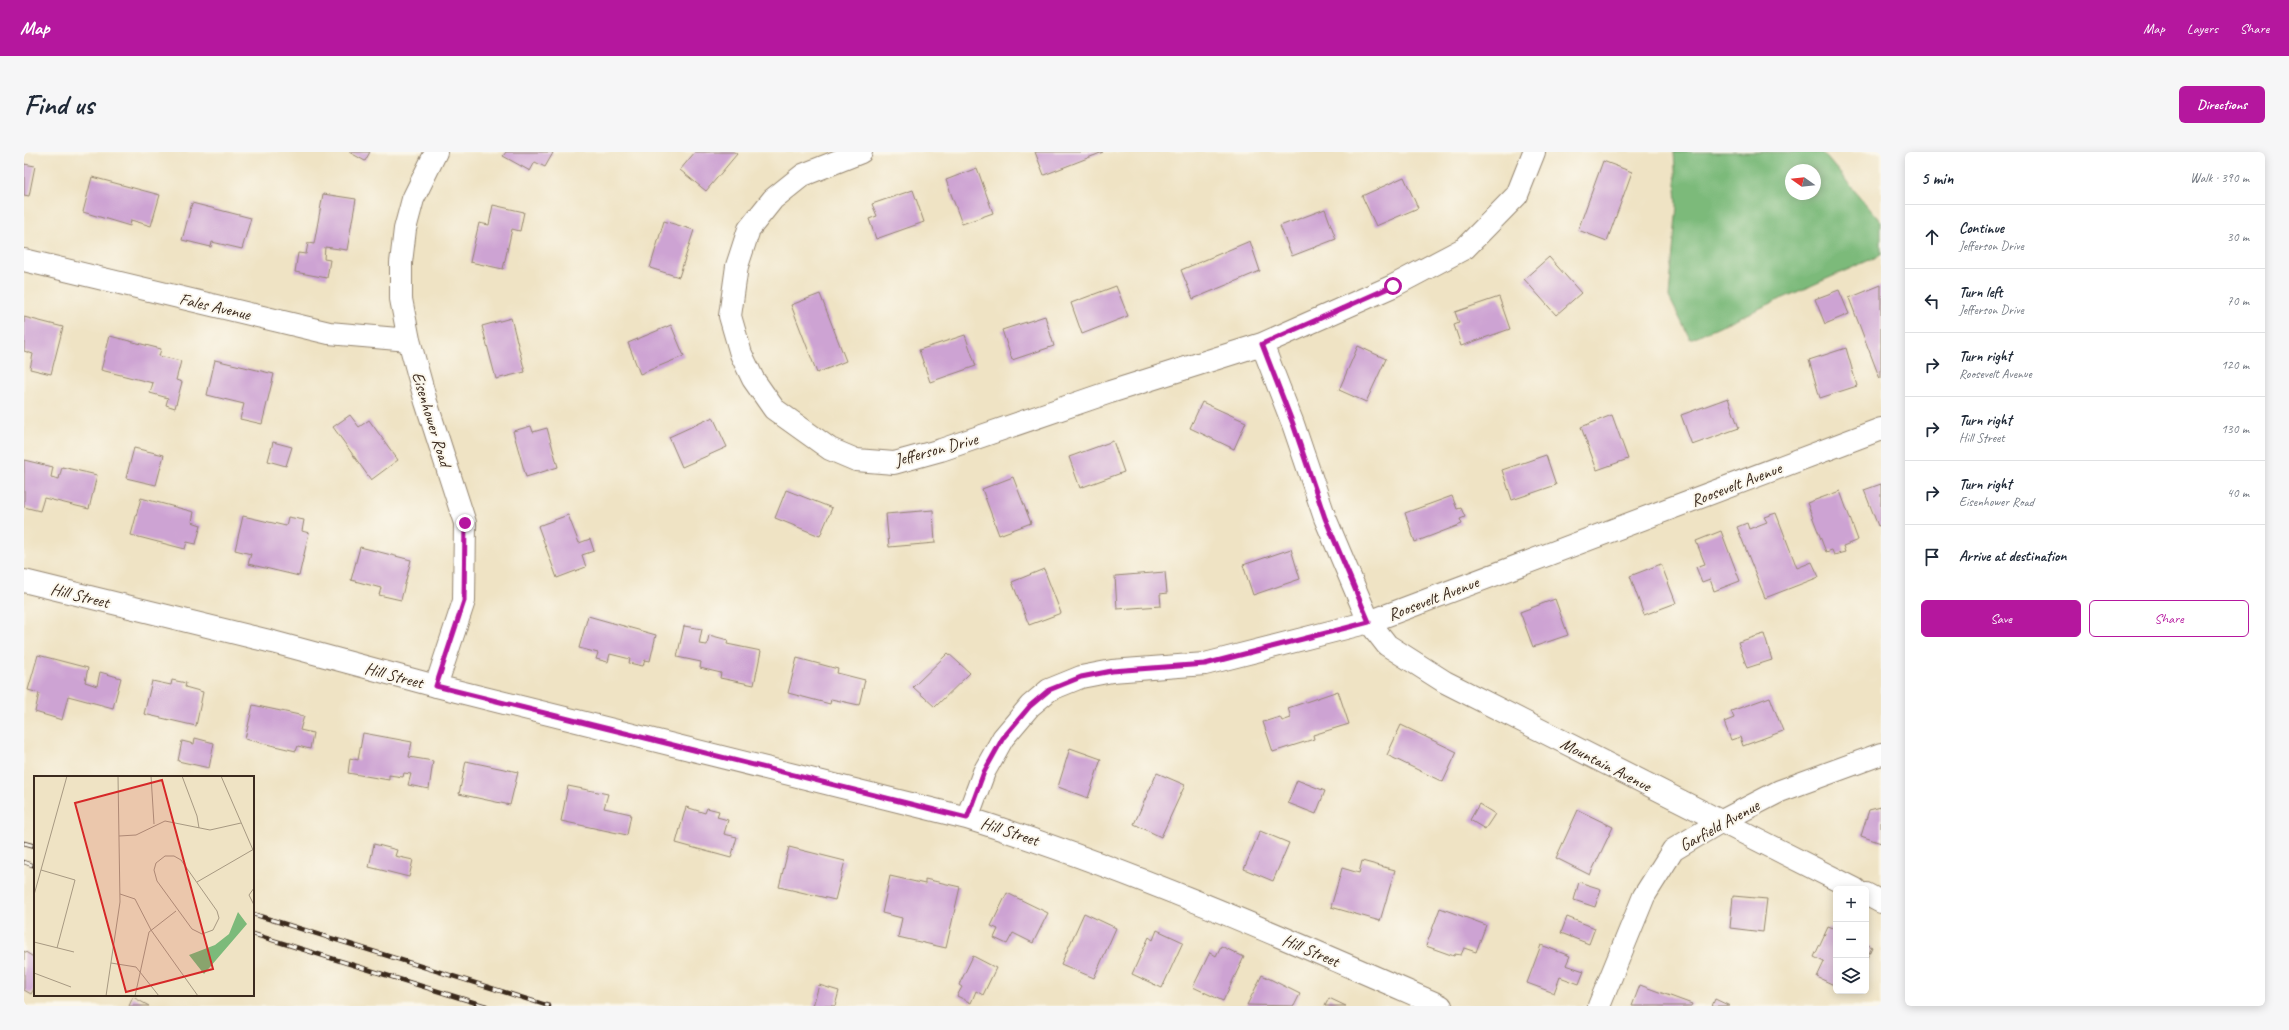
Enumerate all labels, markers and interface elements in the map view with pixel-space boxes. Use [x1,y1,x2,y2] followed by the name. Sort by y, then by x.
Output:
[20,16,50,40] text: Map
[2143,20,2165,37] text: Map
[2187,20,2218,37] text: Layers
[2240,20,2269,37] text: Share
[2179,86,2265,123] button: Directions
[24,87,94,122] text: Find us
[1785,164,1821,200] north arrow
[1921,168,1953,189] text: 5 min
[2190,170,2249,186] text: Walk · 390 m
[1959,219,2004,238] text: Continue
[1921,226,1943,248] icon: ahead
[2227,229,2249,245] text: 30 m
[1959,238,2024,254] text: Jefferson Drive
[1384,277,1402,295] route start
[1959,283,2002,302] text: Turn left
[177,288,254,325] street label: Fales Avenue
[1921,290,1943,312] icon: left
[2227,293,2249,309] text: 70 m
[1959,302,2024,318] text: Jefferson Drive
[1959,347,2012,366] text: Turn right
[1921,354,1943,376] icon: right
[2221,357,2249,373] text: 120 m
[1959,366,2032,382] text: Roosevelt Avenue
[407,369,457,471] street label: Eisenhower Road
[1959,411,2012,430] text: Turn right
[1921,418,1943,440] icon: right
[2221,421,2249,437] text: 130 m
[891,428,981,471] street label: Jefferson Drive
[1959,430,2004,446] text: Hill Street
[1688,457,1786,511] street label: Roosevelt Avenue
[1959,475,2012,494] text: Turn right
[1921,482,1943,504] icon: right
[2227,485,2249,501] text: 40 m
[1959,494,2034,510] text: Eisenhower Road
[456,514,474,532] route end
[1921,546,1943,568] icon: arrive
[1959,547,2066,566] text: Arrive at destination
[1385,571,1483,625] street label: Roosevelt Avenue
[48,578,114,613] street label: Hill Street
[1921,600,2081,637] button: Save
[2089,600,2249,637] button: Share
[362,658,428,694] street label: Hill Street
[1557,733,1656,797] street label: Mountain Avenue
[34,776,254,996] inset map
[1676,794,1764,856] street label: Garfield Avenue
[978,812,1044,851] street label: Hill Street
[1833,886,1869,994] map controls
[1833,886,1869,922] button: +
[1833,922,1869,958] button: −
[1279,929,1344,973] street label: Hill Street
[1833,958,1869,994] button: layers

